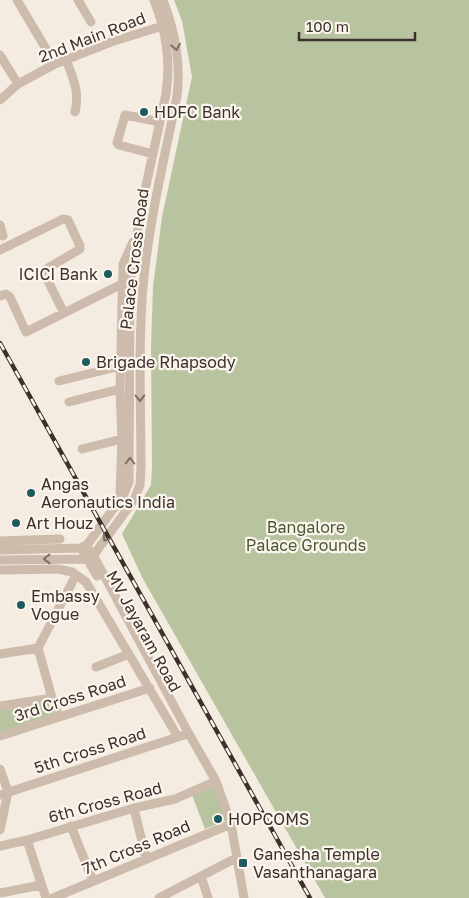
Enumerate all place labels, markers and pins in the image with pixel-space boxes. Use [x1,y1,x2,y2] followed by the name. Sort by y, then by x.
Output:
[154,102,240,122] place label: HDFC Bank
[138,106,150,118] marker: HDFC Bank
[19,264,98,284] place label: ICICI Bank
[102,268,114,280] marker: ICICI Bank
[96,352,236,372] place label: Brigade Rhapsody
[80,356,92,368] marker: Brigade Rhapsody
[41,474,175,512] place label: Angas Aeronautics India
[25,487,37,499] marker: Angas Aeronautics India
[26,513,93,533] place label: Art Houz
[10,517,22,529] marker: Art Houz
[31,586,100,624] place label: Embassy Vogue
[15,599,27,611] marker: Embassy Vogue
[228,809,309,829] place label: HOPCOMS
[212,813,224,825] marker: HOPCOMS
[253,844,380,882] place label: Ganesha Temple Vasanthanagara
[237,857,249,869] marker: Ganesha Temple Vasanthanagara

